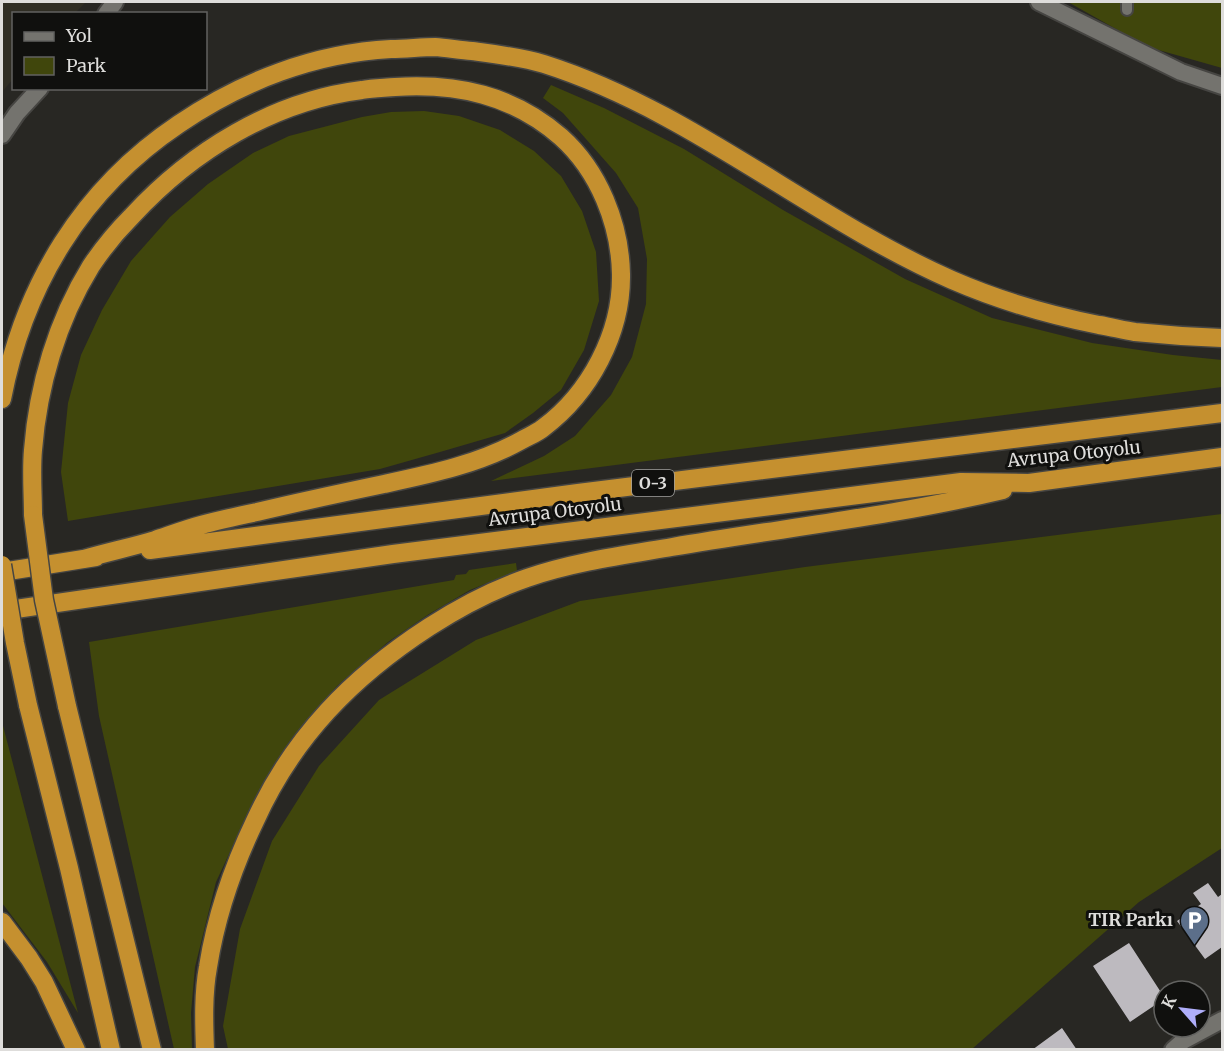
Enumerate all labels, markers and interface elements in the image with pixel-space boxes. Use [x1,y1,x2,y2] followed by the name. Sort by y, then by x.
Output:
[12,12,207,90] legend
[65,24,92,47] text: Yol
[66,54,107,77] text: Park
[1005,435,1142,472] street label: Avrupa Otoyolu
[632,470,674,496] road number: O-3
[486,492,623,531] street label: Avrupa Otoyolu
[1178,904,1210,946] parking icon: TIR Parkı
[1088,908,1173,931] place label: TIR Parkı
[1152,979,1212,1039] north arrow
[1157,992,1180,1012] text: K

